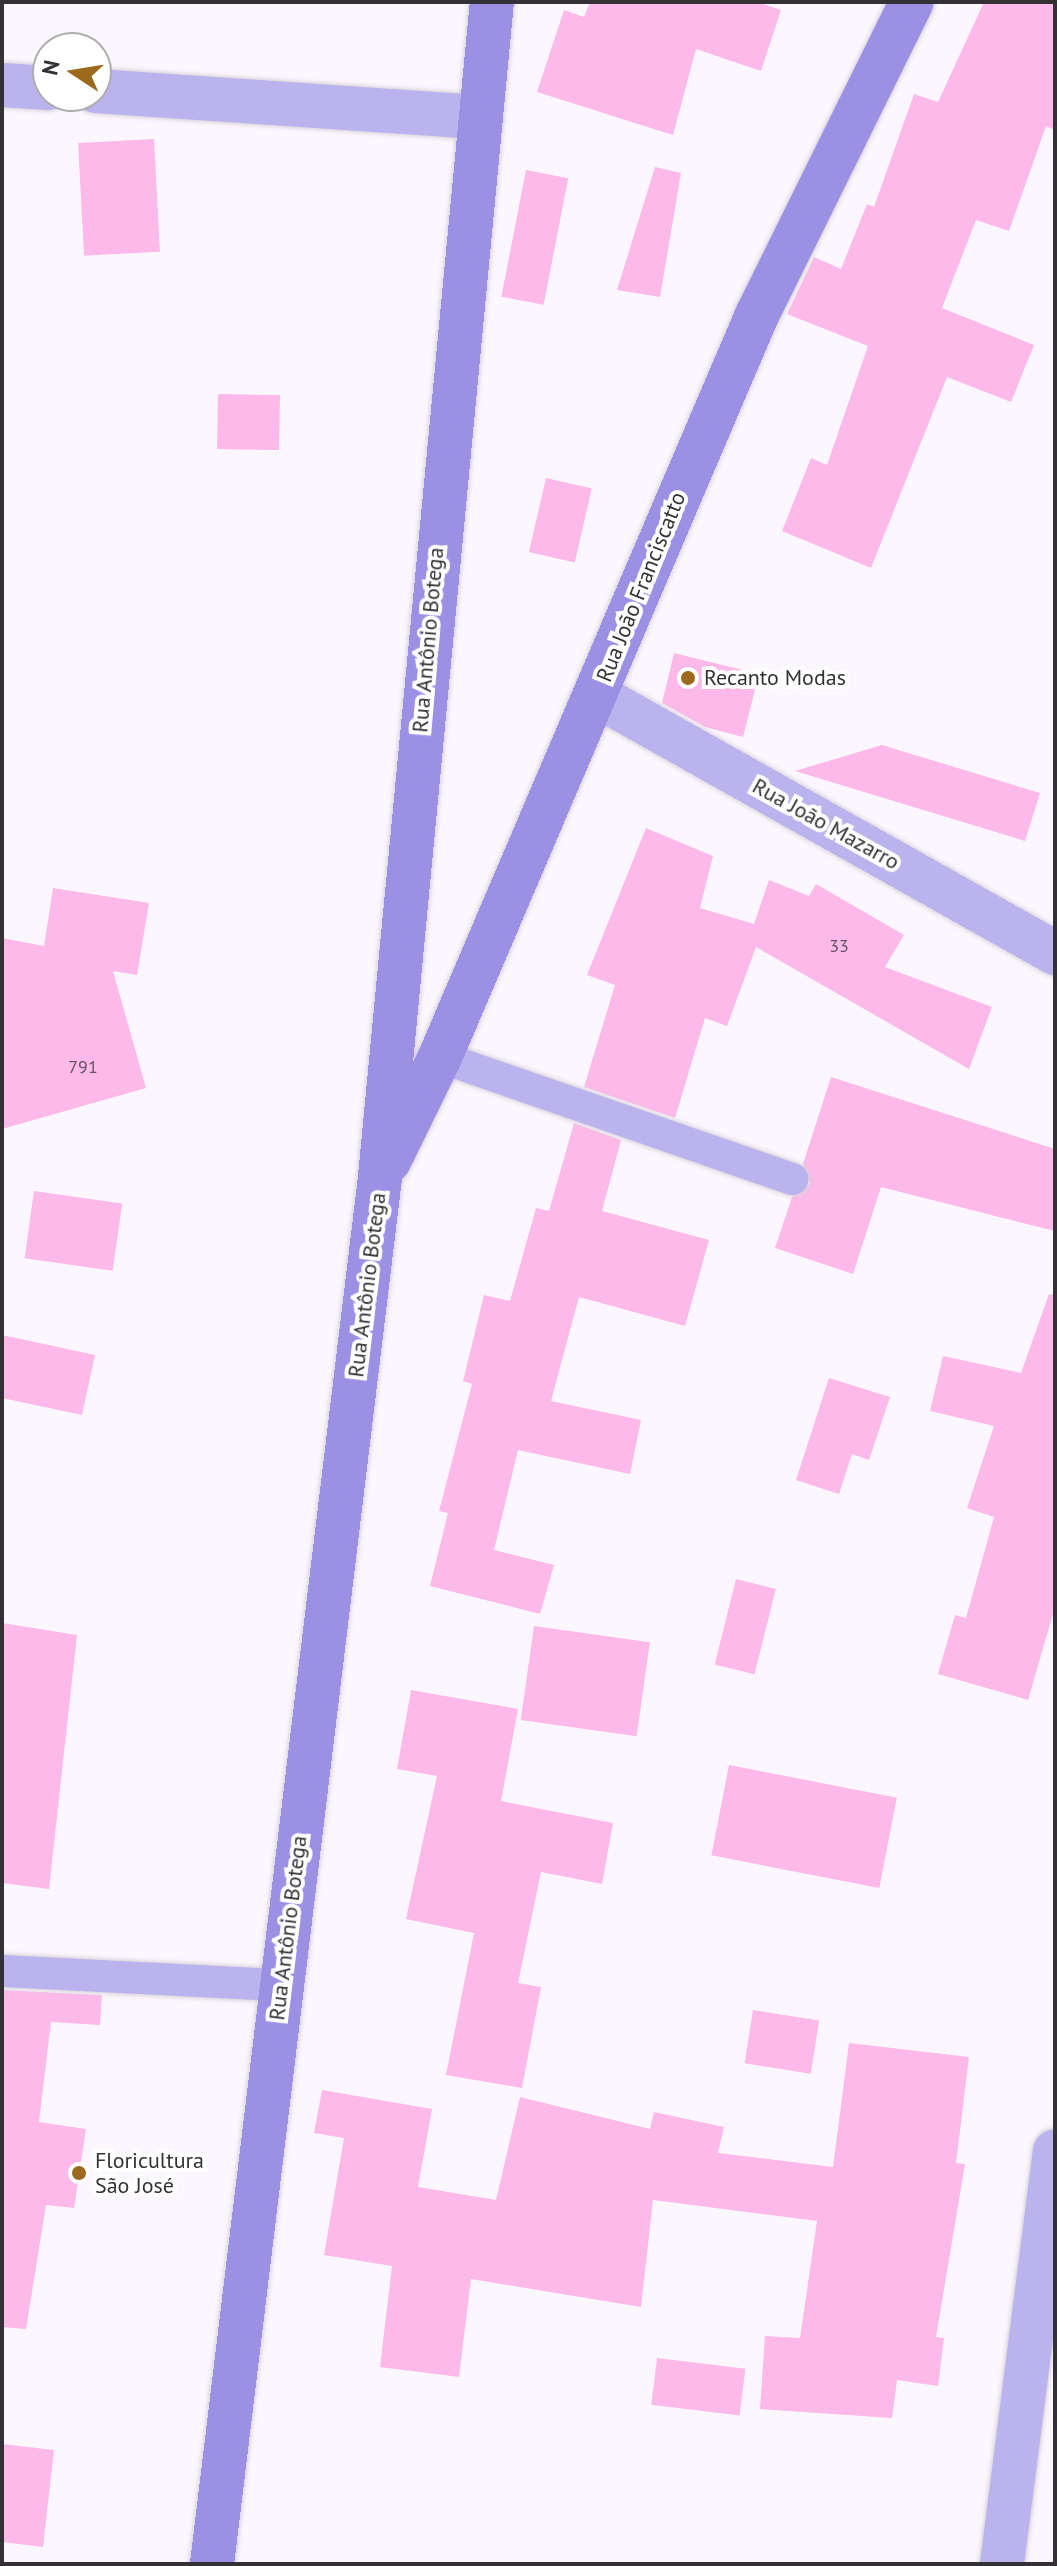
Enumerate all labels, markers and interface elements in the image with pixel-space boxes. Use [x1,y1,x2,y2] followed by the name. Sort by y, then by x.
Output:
[32,32,112,112] north arrow
[35,57,66,77] text: N
[591,488,691,686] street label: Rua João Franciscatto
[407,546,449,734] street label: Rua Antônio Botega
[704,665,846,691] place label: Recanto Modas
[679,669,697,687] marker: Recanto Modas
[748,773,904,875] street label: Rua João Mazarro
[829,935,849,957] house number: 33
[68,1056,98,1078] house number: 791
[343,1191,391,1379] street label: Rua Antônio Botega
[264,1834,312,2022] street label: Rua Antônio Botega
[95,2147,204,2198] place label: Floricultura São José
[70,2164,88,2182] marker: Floricultura São José

